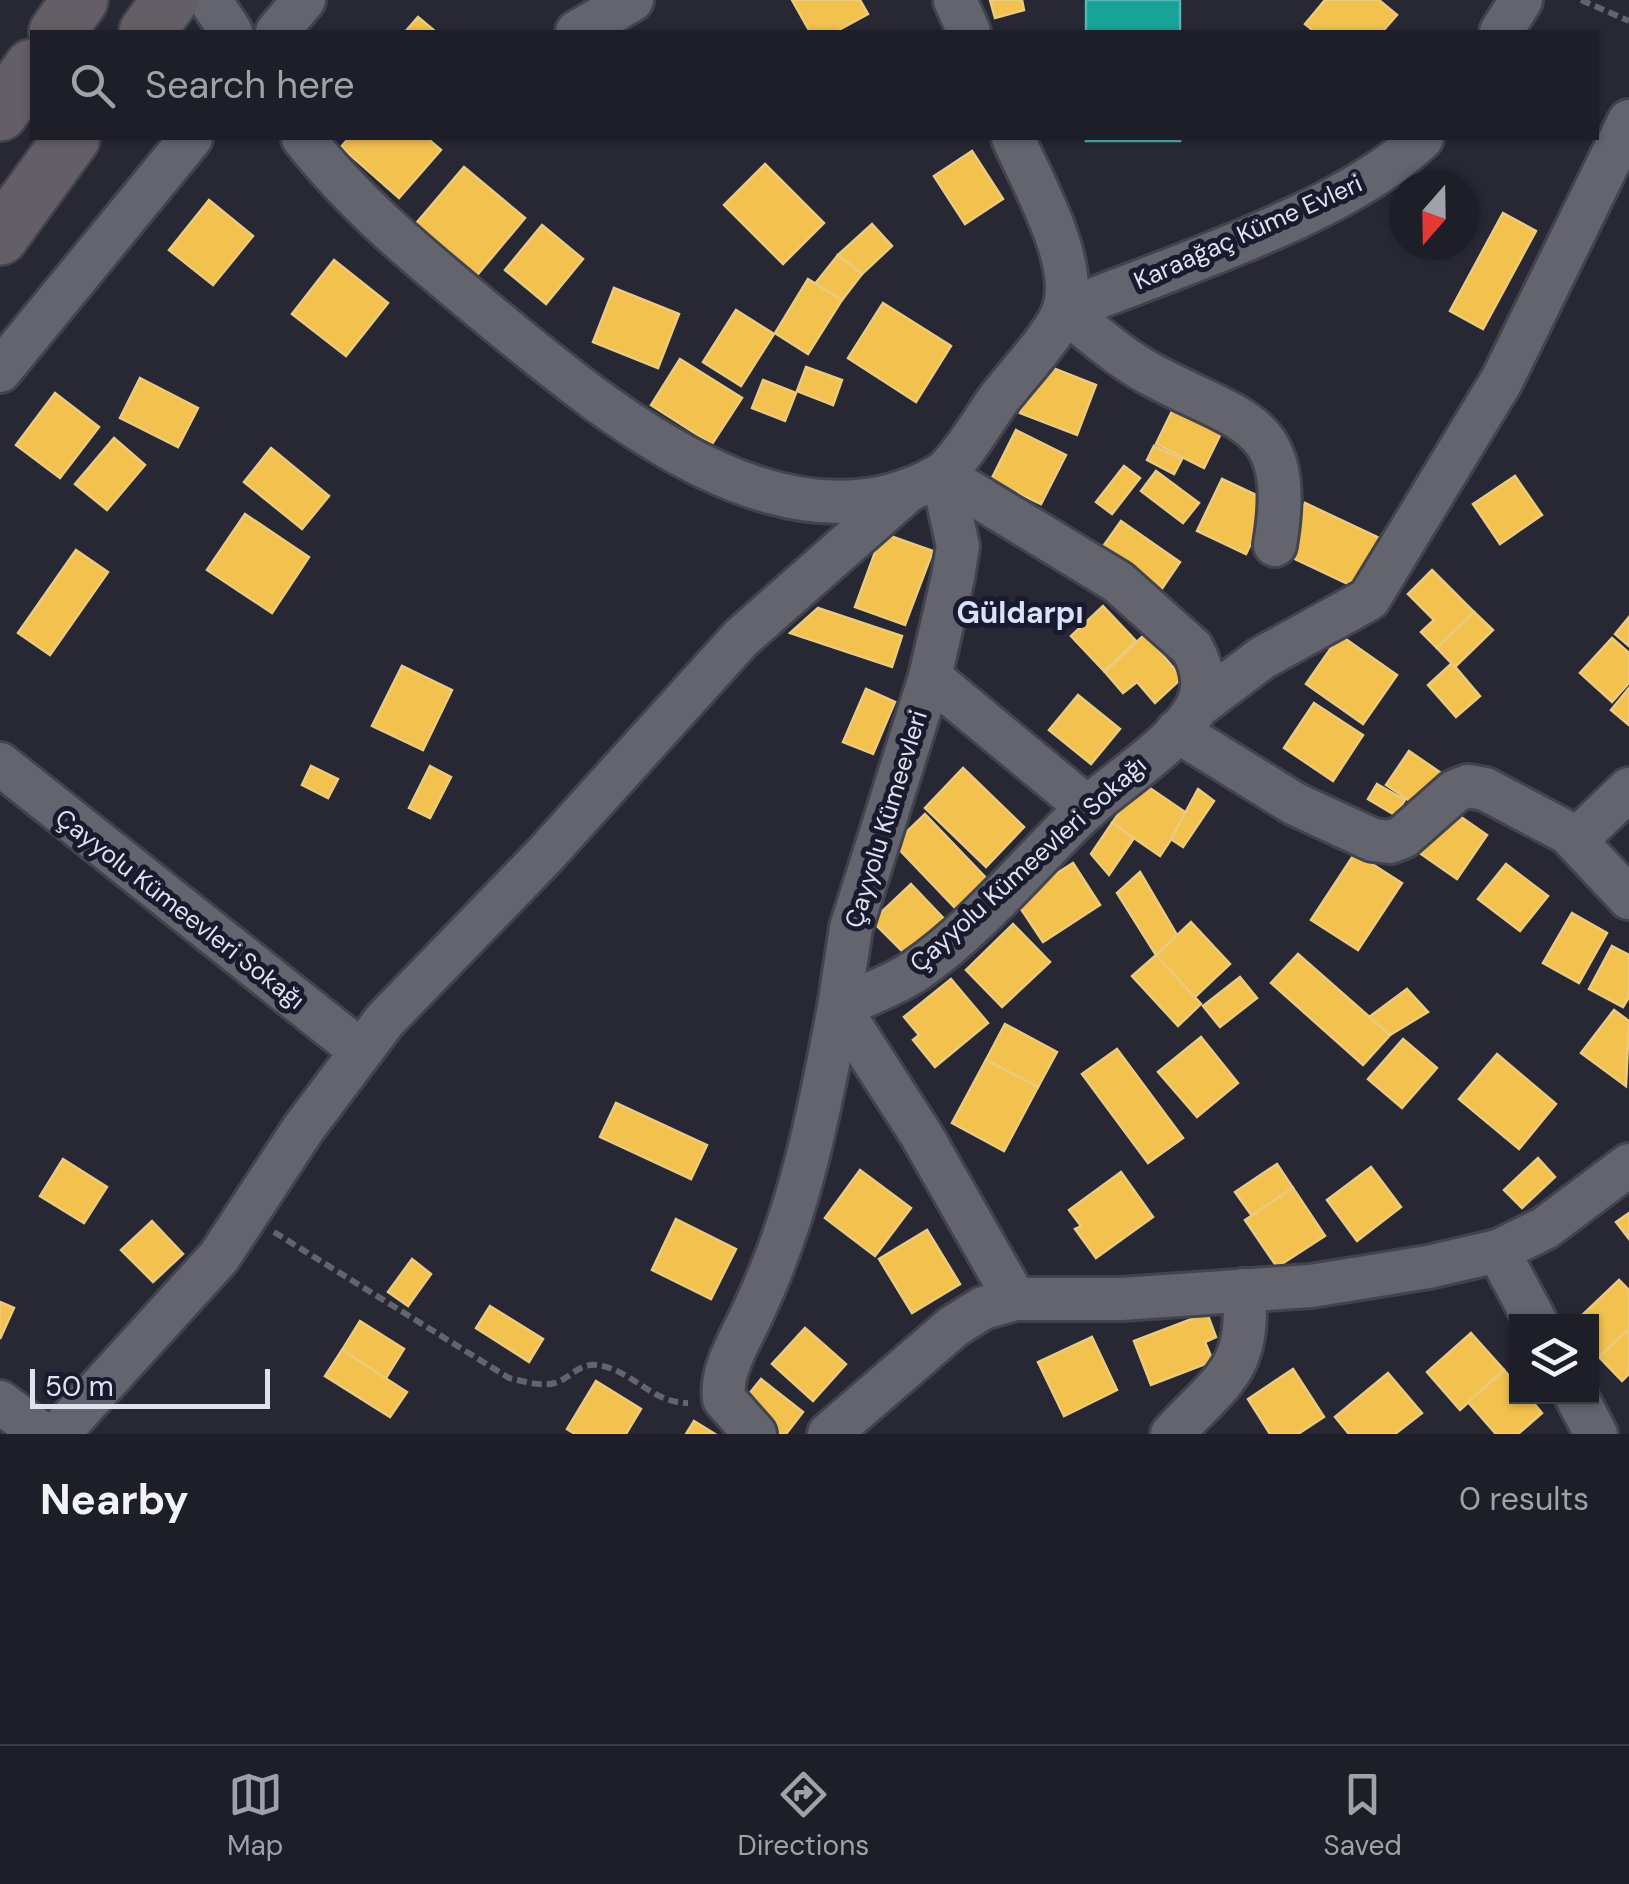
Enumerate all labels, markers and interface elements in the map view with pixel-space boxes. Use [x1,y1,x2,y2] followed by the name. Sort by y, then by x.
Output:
[30,30,1599,140] search box
[65,58,120,113] icon: search
[145,60,355,110] text: Search here
[1129,167,1367,297] street label: Karaağaç Küme Evleri
[1389,170,1479,260] north arrow
[957,593,1084,632] district label: Güldarpı
[837,706,935,932] street label: Çayyolu Kümeevleri
[903,749,1153,979] street label: Çayyolu Kümeevleri Sokağı
[49,801,311,1017] street label: Çayyolu Kümeevleri Sokağı
[1509,1314,1599,1404] map controls
[1509,1314,1599,1404] button: layers
[30,1364,270,1408] scale bar
[45,1368,114,1405] text: 50 m
[40,1472,189,1527] text: Nearby
[1459,1478,1589,1520] text: 0 results
[227,1767,283,1864] tab: Map
[738,1767,869,1864] tab: Directions
[1323,1767,1402,1864] tab: Saved

